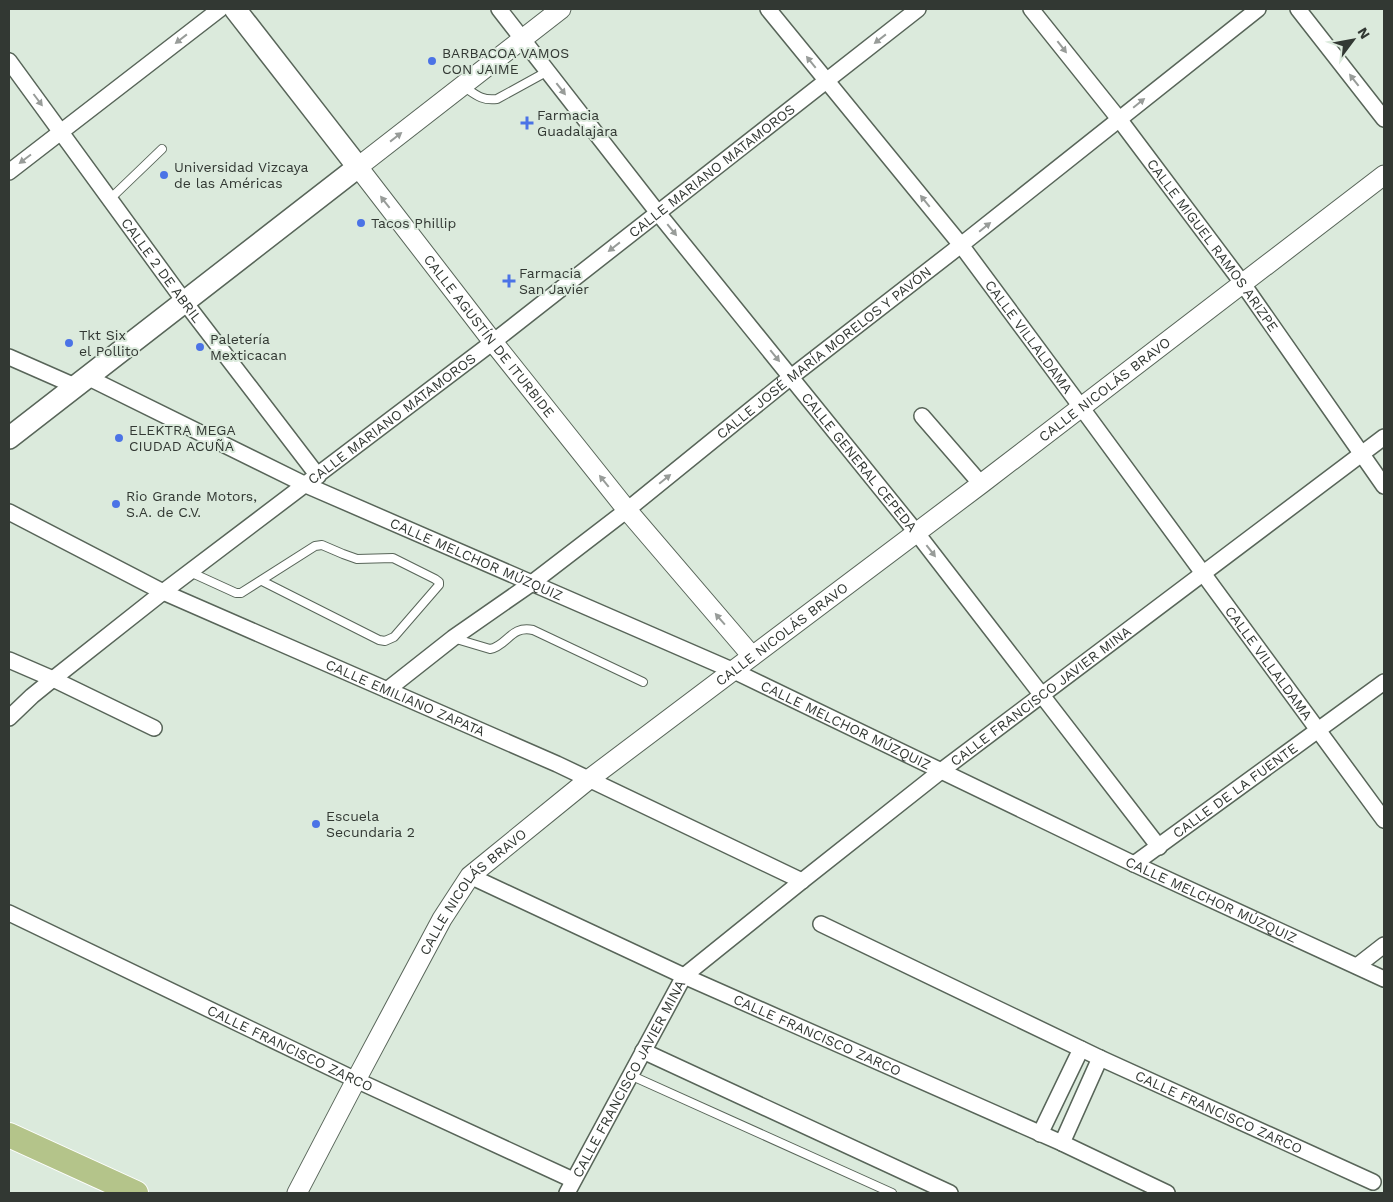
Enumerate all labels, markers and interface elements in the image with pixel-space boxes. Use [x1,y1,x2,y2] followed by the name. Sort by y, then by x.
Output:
[1328,15,1378,65] north arrow
[1354,24,1374,42] text: N
[175,33,188,44] one-way arrow
[873,34,887,44] one-way arrow
[1056,40,1067,53] one-way arrow
[442,45,569,77] place label: BARBACOA VAMOS CON JAIME
[426,55,438,67] marker: BARBACOA VAMOS CON JAIME
[805,55,816,68] one-way arrow
[1349,74,1360,87] one-way arrow
[556,82,566,95] one-way arrow
[33,93,43,107] one-way arrow
[1132,98,1145,109] one-way arrow
[626,101,798,241] street label: CALLE MARIANO MATAMOROS
[537,107,618,139] place label: Farmacia Guadalajara
[521,117,533,129] marker: Farmacia Guadalajara
[389,131,402,142] one-way arrow
[19,154,32,165] one-way arrow
[1144,156,1282,335] street label: CALLE MIGUEL RAMOS ARIZPE
[174,159,308,191] place label: Universidad Vizcaya de las Américas
[158,169,170,181] marker: Universidad Vizcaya de las Américas
[380,195,390,209] one-way arrow
[919,195,930,208] one-way arrow
[118,215,205,326] street label: CALLE 2 DE ABRIL
[371,215,456,231] place label: Tacos Phillip
[355,217,367,229] marker: Tacos Phillip
[978,221,991,232] one-way arrow
[667,223,678,236] one-way arrow
[608,242,621,253] one-way arrow
[421,251,558,420] street label: CALLE AGUSTÍN DE ITURBIDE
[713,263,934,442] street label: CALLE JOSÉ MARÍA MORELOS Y PAVÓN
[519,265,589,297] place label: Farmacia San Javier
[503,275,515,287] marker: Farmacia San Javier
[982,277,1076,396] street label: CALLE VILLALDAMA
[79,327,139,359] place label: Tkt Six el Pollito
[210,331,287,363] place label: Paletería Mexticacan
[1036,334,1173,445] street label: CALLE NICOLÁS BRAVO
[63,337,75,349] marker: Tkt Six el Pollito
[194,341,206,353] marker: Paletería Mexticacan
[305,350,479,487] street label: CALLE MARIANO MATAMOROS
[769,350,780,363] one-way arrow
[799,389,920,535] street label: CALLE GENERAL CEPEDA
[129,422,236,454] place label: ELEKTRA MEGA CIUDAD ACUÑA
[113,432,125,444] marker: ELEKTRA MEGA CIUDAD ACUÑA
[658,474,671,485] one-way arrow
[599,475,610,488] one-way arrow
[126,488,257,520] place label: Rio Grande Motors, S.A. de C.V.
[110,498,122,510] marker: Rio Grande Motors, S.A. de C.V.
[388,515,565,604] street label: CALLE MELCHOR MÚZQUIZ
[926,544,936,558] one-way arrow
[712,579,851,689] street label: CALLE NICOLÁS BRAVO
[1222,603,1316,723] street label: CALLE VILLALDAMA
[714,613,726,625] one-way arrow
[947,623,1134,769] street label: CALLE FRANCISCO JAVIER MINA
[323,656,487,740] street label: CALLE EMILIANO ZAPATA
[758,677,934,773] street label: CALLE MELCHOR MÚZQUIZ
[1170,740,1300,841] street label: CALLE DE LA FUENTE
[326,808,415,840] place label: Escuela Secundaria 2
[310,818,322,830] marker: Escuela Secundaria 2
[416,825,530,958] street label: CALLE NICOLÁS BRAVO
[1123,853,1300,946] street label: CALLE MELCHOR MÚZQUIZ
[569,977,688,1180] street label: CALLE FRANCISCO JAVIER MINA
[731,991,904,1079] street label: CALLE FRANCISCO ZARCO
[205,1002,375,1095] street label: CALLE FRANCISCO ZARCO
[1133,1067,1305,1157] street label: CALLE FRANCISCO ZARCO

